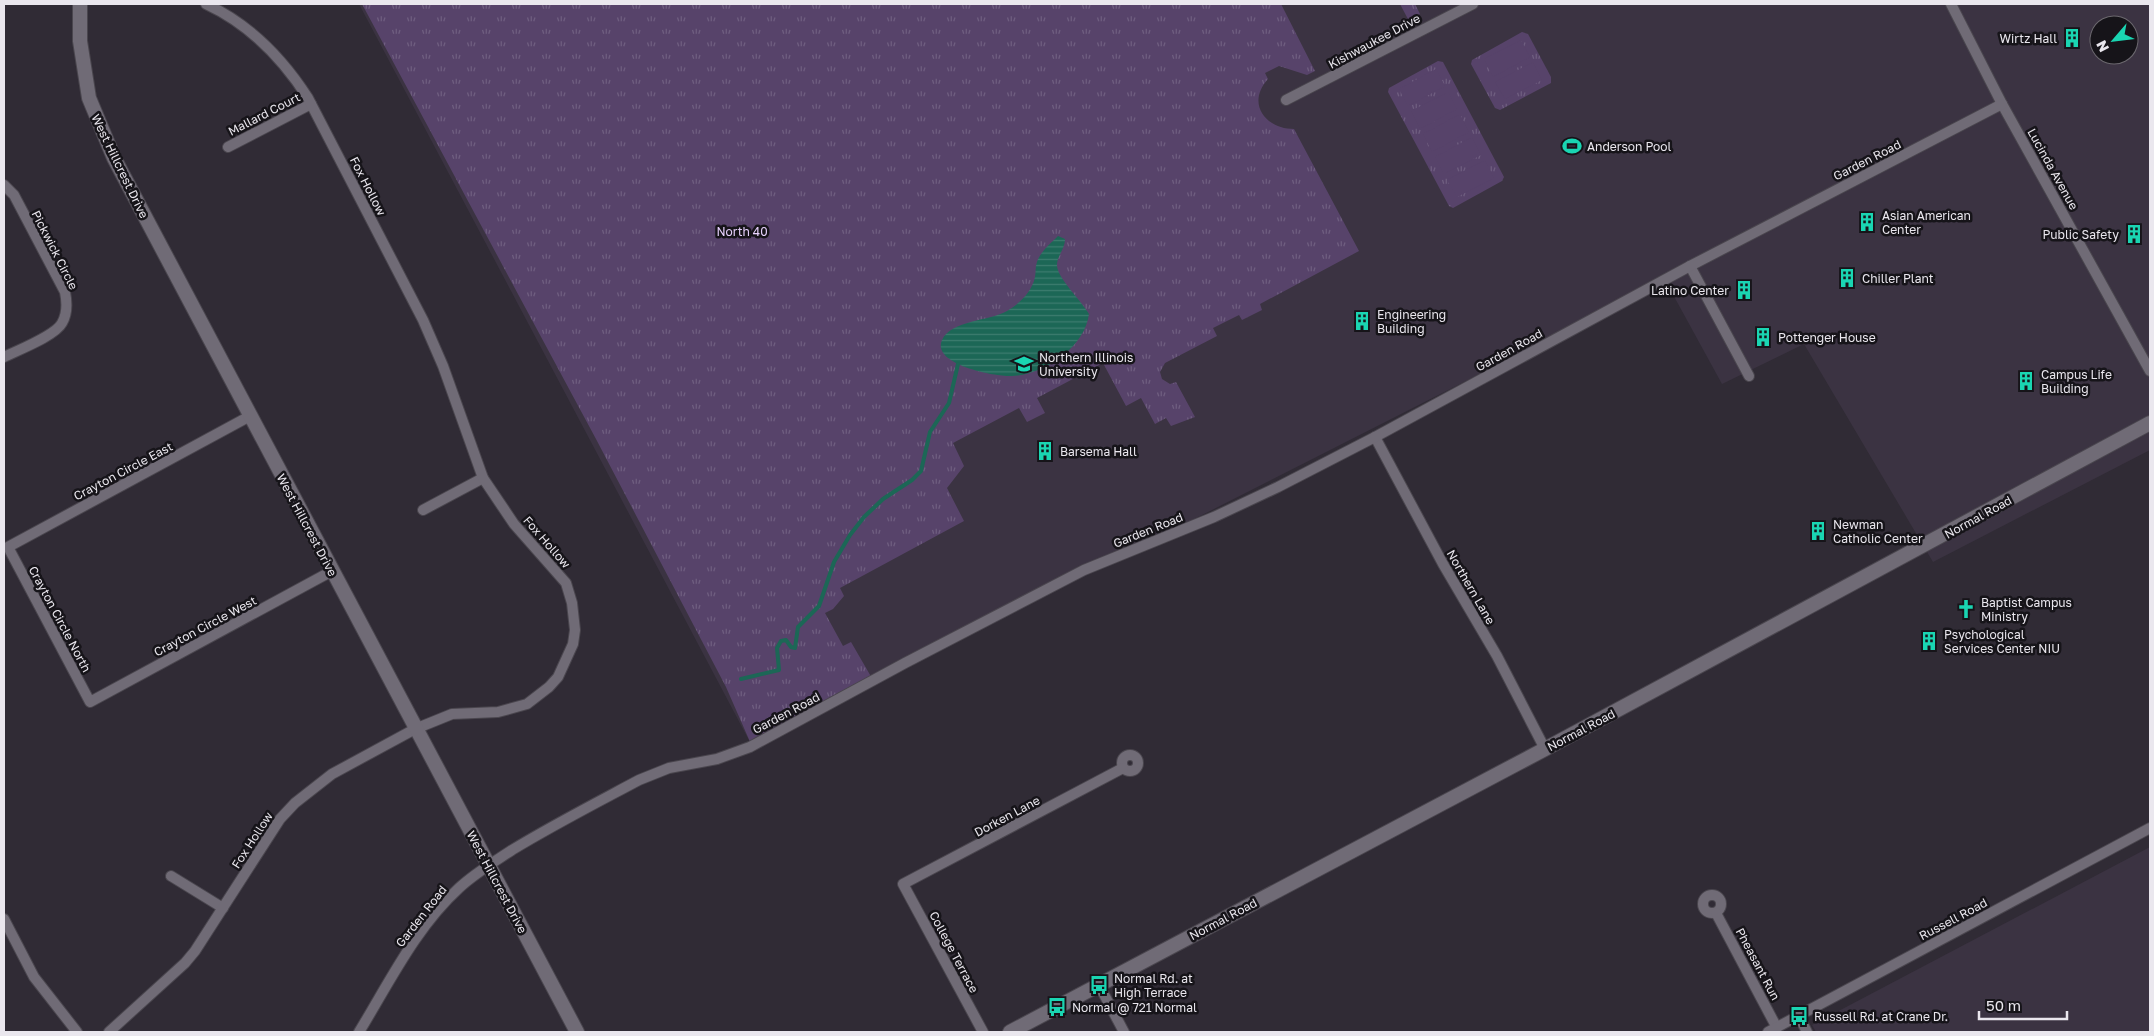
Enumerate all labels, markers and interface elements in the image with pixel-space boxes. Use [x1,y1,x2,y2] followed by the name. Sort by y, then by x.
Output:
[1326,10,1423,72] street label: Kishwaukee Drive
[2089,15,2139,65] north arrow
[2061,27,2083,49] building icon: Wirtz Hall
[2000,31,2057,46] place label: Wirtz Hall
[2092,38,2112,55] text: N
[225,89,303,139] street label: Mallard Court
[88,111,152,221] street label: West Hillcrest Drive
[2024,126,2082,212] street label: Lucinda Avenue
[1561,135,1583,157] sports icon: Anderson Pool
[1831,137,1903,183] street label: Garden Road
[1587,139,1672,154] place label: Anderson Pool
[347,154,389,218] street label: Fox Hollow
[29,208,81,292] street label: Pickwick Circle
[1882,208,1971,237] place label: Asian American Center
[1856,211,1878,233] building icon: Asian American Center
[2123,223,2145,245] building icon: Public Safety
[716,224,768,239] park label: North 40
[2042,227,2119,242] place label: Public Safety
[1836,267,1858,289] building icon: Chiller Plant
[1862,271,1934,286] place label: Chiller Plant
[1733,279,1755,301] building icon: Latino Center
[1651,283,1729,298] place label: Latino Center
[1377,307,1446,336] place label: Engineering Building
[1351,310,1373,332] building icon: Engineering Building
[1473,326,1545,374] street label: Garden Road
[1752,326,1774,348] building icon: Pottenger House
[1778,330,1876,345] place label: Pottenger House
[1039,350,1133,379] place label: Northern Illinois University
[1013,353,1035,375] school or university icon: Northern Illinois University
[2041,367,2112,396] place label: Campus Life Building
[2015,370,2037,392] building icon: Campus Life Building
[71,438,175,503] street label: Crayton Circle East
[1034,440,1056,462] building icon: Barsema Hall
[1060,444,1137,459] place label: Barsema Hall
[274,471,340,579] street label: West Hillcrest Drive
[1942,492,2014,542] street label: Normal Road
[1111,509,1185,551] street label: Garden Road
[520,513,574,571] street label: Fox Hollow
[1833,517,1923,546] place label: Newman Catholic Center
[1807,520,1829,542] building icon: Newman Catholic Center
[1444,547,1498,627] street label: Northern Lane
[26,563,94,675] street label: Crayton Circle North
[151,593,259,659] street label: Crayton Circle West
[1981,595,2072,624] place label: Baptist Campus Ministry
[1955,598,1977,620] church icon: Baptist Campus Ministry
[1944,627,2060,656] place label: Psychological Services Center NIU
[1918,630,1940,652] building icon: Psychological Services Center NIU
[750,689,822,737] street label: Garden Road
[1545,706,1617,754] street label: Normal Road
[972,792,1042,840] street label: Dorken Lane
[228,809,276,871] street label: Fox Hollow
[464,828,530,936] street label: West Hillcrest Drive
[392,882,450,950] street label: Garden Road
[1187,895,1259,943] street label: Normal Road
[1916,895,1990,943] street label: Russell Road
[926,909,982,995] street label: College Terrace
[1733,925,1783,1003] street label: Pheasant Run
[1114,971,1193,1000] place label: Normal Rd. at High Terrace
[1088,974,1110,996] bus stop icon: Normal Rd. at High Terrace
[1979,988,2066,1020] scale bar
[1046,996,1068,1018] bus stop icon: Normal @ 721 Normal
[1986,996,2021,1014] text: 50 m
[1072,1000,1197,1015] place label: Normal @ 721 Normal
[1788,1005,1810,1027] bus stop icon: Russell Rd. at Crane Dr.
[1814,1009,1948,1024] place label: Russell Rd. at Crane Dr.

